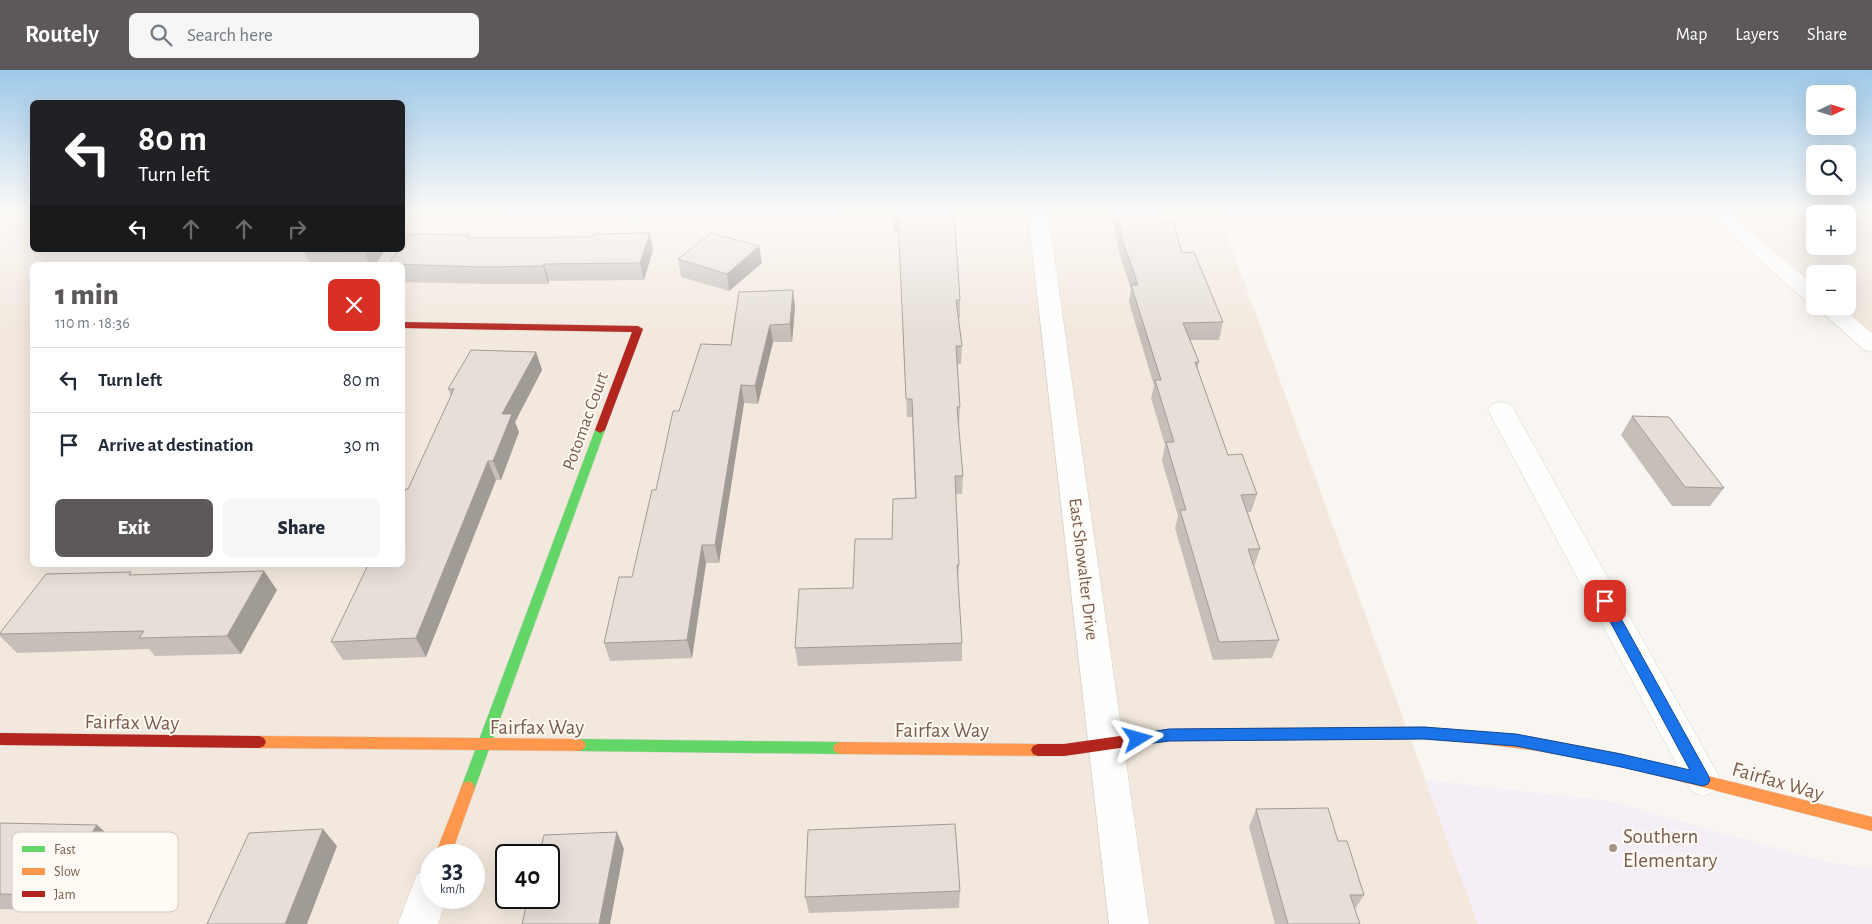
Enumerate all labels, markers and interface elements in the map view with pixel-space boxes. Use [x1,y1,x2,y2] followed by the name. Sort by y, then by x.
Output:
[129,13,479,58] search box
[147,21,175,49] icon: search
[25,23,99,47] text: Routely
[187,26,273,45] text: Search here
[1676,26,1707,44] text: Map
[1735,26,1779,44] text: Layers
[1807,26,1847,44] text: Share
[1806,85,1856,135] north arrow
[1806,85,1856,315] map controls
[55,120,120,185] icon: left
[138,122,207,157] text: 80 m
[1806,145,1856,195] button: search
[138,163,210,185] text: Turn left
[1806,205,1856,255] button: +
[124,215,152,243] icon: left
[177,215,205,243] icon: ahead
[230,215,258,243] icon: ahead
[283,215,311,243] icon: right
[1806,265,1856,315] button: −
[328,279,380,331] button: close
[55,280,119,310] text: 1 min
[55,315,130,331] text: 110 m · 18:36
[55,366,83,394] icon: left
[560,370,612,473] street label: Potomac Court
[98,371,162,390] text: Turn left
[343,371,380,390] text: 80 m
[55,431,83,459] icon: arrive
[98,436,254,455] text: Arrive at destination
[344,436,380,455] text: 30 m
[1065,497,1101,641] street label: East Showalter Drive
[55,499,213,557] button: Exit
[223,499,380,557] button: Share
[1584,580,1626,622] pin
[1591,587,1619,615] icon: arrive
[85,711,179,734] street label: Fairfax Way
[1111,712,1163,764] position arrow
[490,717,584,738] street label: Fairfax Way
[895,720,989,741] street label: Fairfax Way
[1730,758,1826,805] street label: Fairfax Way
[1623,826,1718,871] place label: Southern Elementary
[12,832,178,912] legend
[1607,842,1619,854] marker: Southern Elementary
[54,843,76,857] text: Fast
[495,844,560,909] speed limit sign: 40
[442,858,463,883] text: 33
[54,865,81,879] text: Slow
[440,883,465,895] text: km/h
[54,888,76,902] text: Jam

